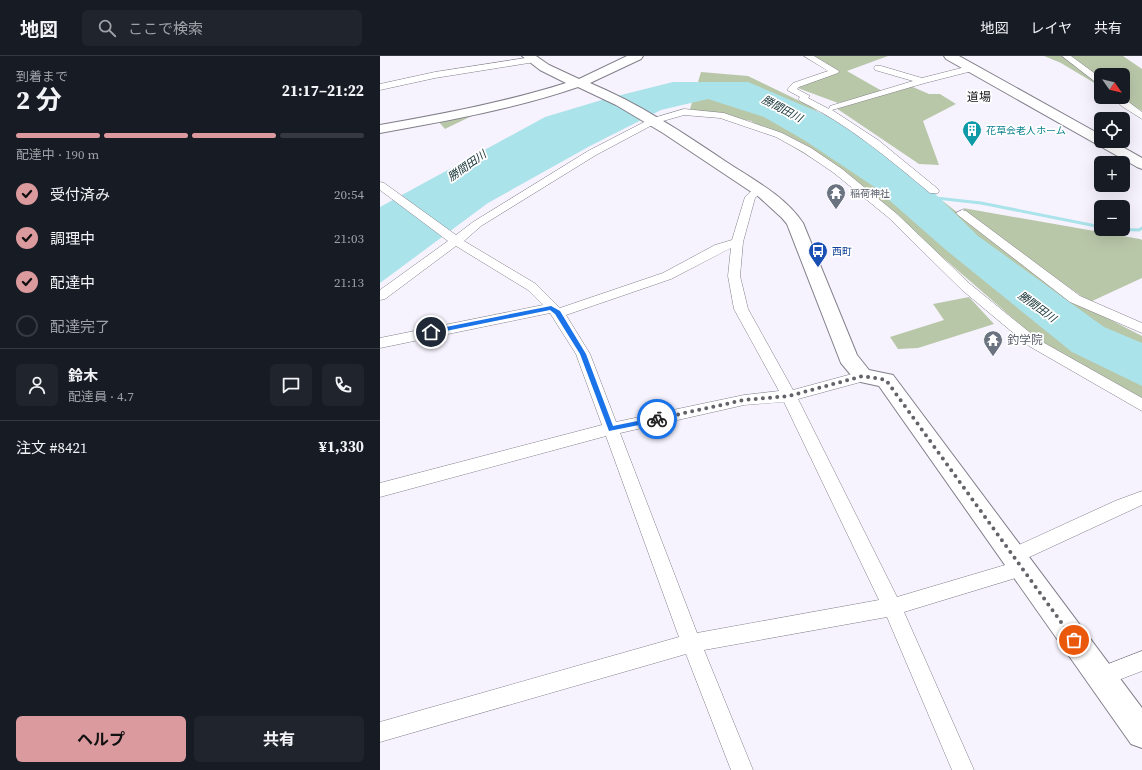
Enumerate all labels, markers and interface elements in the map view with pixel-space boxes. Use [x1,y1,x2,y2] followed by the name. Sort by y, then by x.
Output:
[82,10,362,46] search box
[20,16,58,42] text: 地図
[96,17,118,39] icon: search
[128,18,203,39] text: ここで検索
[980,18,1008,38] text: 地図
[1030,18,1072,38] text: レイヤ
[1094,18,1122,38] text: 共有
[16,68,68,85] text: 到着まで
[1094,68,1130,104] north arrow
[1094,68,1130,236] map controls
[282,80,364,101] text: 21:17–21:22
[16,82,62,118] text: 2 分
[967,89,991,105] district label: 道場
[759,92,806,126] water label: 勝間田川
[1094,112,1130,148] button: locate
[961,119,983,147] building icon: 花草会老人ホーム
[986,124,1066,137] place label: 花草会老人ホーム
[16,146,99,163] text: 配達中 · 190 m
[445,147,490,185] water label: 勝間田川
[1094,156,1130,192] button: +
[825,182,847,210] temple icon: 稲荷神社
[16,183,38,205] icon: check
[50,184,110,205] text: 受付済み
[334,186,364,203] text: 20:54
[850,187,890,200] place label: 稲荷神社
[1094,200,1130,236] button: −
[16,227,38,249] icon: check
[50,228,95,249] text: 調理中
[334,230,364,247] text: 21:03
[807,240,829,268] bus stop icon: 西町
[832,245,852,258] place label: 西町
[16,271,38,293] icon: check
[50,272,95,293] text: 配達中
[334,274,364,291] text: 21:13
[1015,288,1060,327] water label: 勝間田川
[414,315,448,349] pin
[50,316,110,337] text: 配達完了
[420,321,442,343] icon: home
[982,329,1004,357] temple icon: 釣学院
[1007,332,1043,348] place label: 釣学院
[16,364,58,406] button: person
[270,364,312,406] button: chat
[322,364,364,406] button: phone
[68,365,98,386] text: 鈴木
[68,388,134,405] text: 配達員 · 4.7
[637,399,677,439] courier
[646,408,668,430] icon: bike
[319,436,364,457] text: ¥1,330
[16,437,87,458] text: 注文 #8421
[1057,623,1091,657] pin
[1063,629,1085,651] icon: bag
[16,716,186,762] button: ヘルプ
[194,716,364,762] button: 共有

